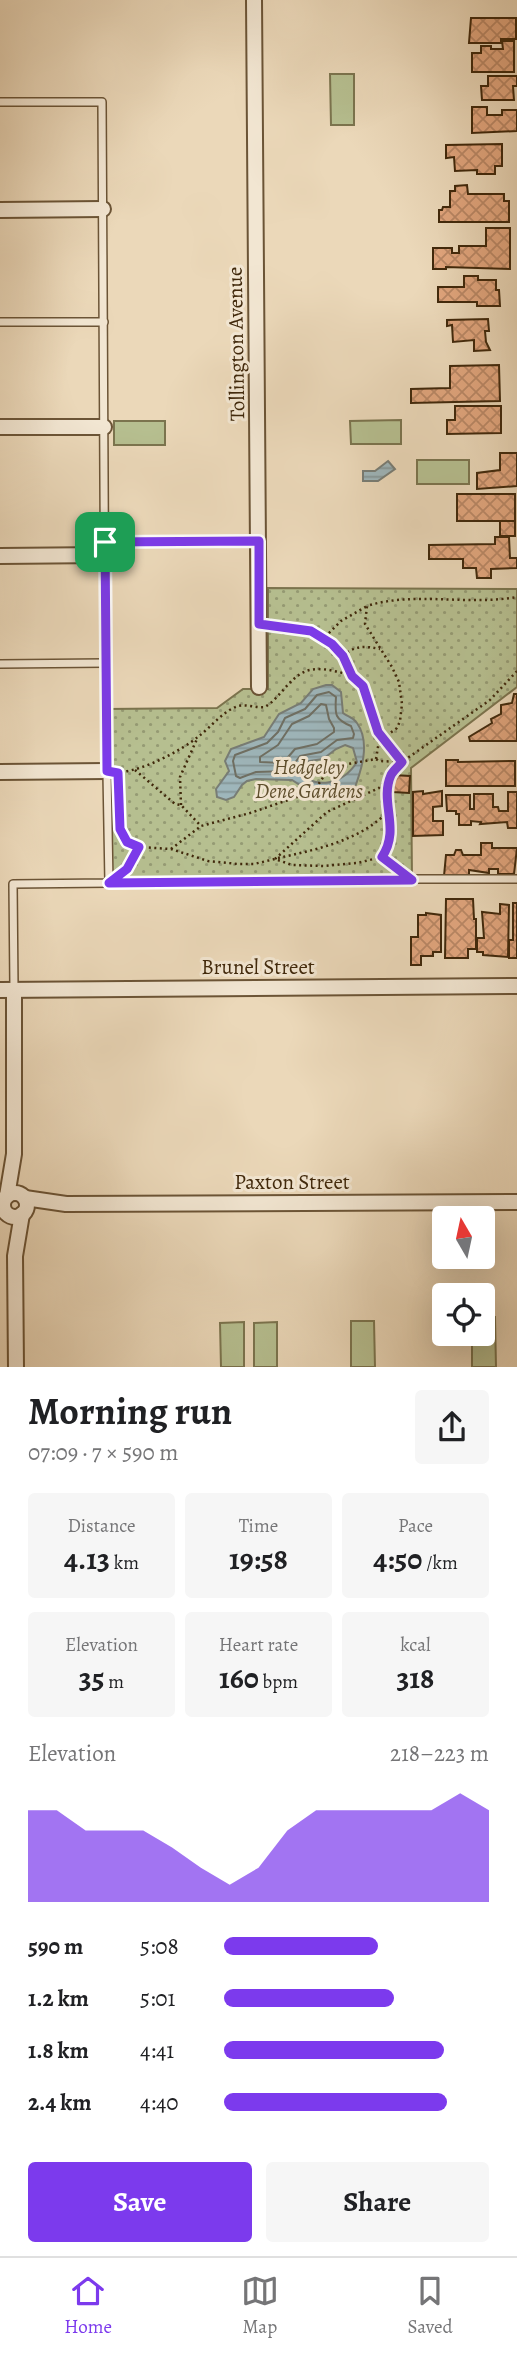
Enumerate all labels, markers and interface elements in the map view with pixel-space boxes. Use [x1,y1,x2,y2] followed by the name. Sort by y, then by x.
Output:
[221,267,251,421] street label: Tollington Avenue
[75,512,135,572] pin
[86,523,124,561] icon: arrive
[255,753,363,805] park label: Hedgeley Dene Gardens
[201,953,315,981] street label: Brunel Street
[234,1168,350,1196] street label: Paxton Street
[432,1206,495,1269] north arrow
[432,1206,495,1346] map controls
[432,1283,495,1346] button: locate
[28,1385,232,1437] text: Morning run
[415,1390,489,1464] button: share
[28,1437,179,1468] text: 07:09 · 7 × 590 m
[67,1513,136,1539] text: Distance
[239,1513,278,1539] text: Time
[398,1513,433,1539] text: Pace
[64,1539,110,1579] text: 4.13
[229,1539,288,1579] text: 19:58
[373,1539,422,1579] text: 4:50
[110,1550,139,1576] text: km
[422,1550,458,1576] text: /km
[65,1632,138,1658] text: Elevation
[219,1632,298,1658] text: Heart rate
[400,1632,431,1658] text: kcal
[79,1658,105,1698] text: 35
[219,1658,259,1698] text: 160
[396,1658,435,1698] text: 318
[105,1669,124,1695] text: m
[259,1669,298,1695] text: bpm
[28,1738,116,1769] text: Elevation
[390,1738,489,1769] text: 218–223 m
[28,1931,83,1962] text: 590 m
[140,1931,179,1962] text: 5:08
[28,1983,89,2014] text: 1.2 km
[140,1983,176,2014] text: 5:01
[28,2035,89,2066] text: 1.8 km
[140,2035,174,2066] text: 4:41
[28,2087,91,2118] text: 2.4 km
[140,2087,179,2118] text: 4:40
[28,2162,252,2242] button: Save
[266,2162,489,2242] button: Share
[64,2272,112,2340] tab: Home
[241,2272,279,2340] tab: Map
[408,2272,453,2340] tab: Saved

